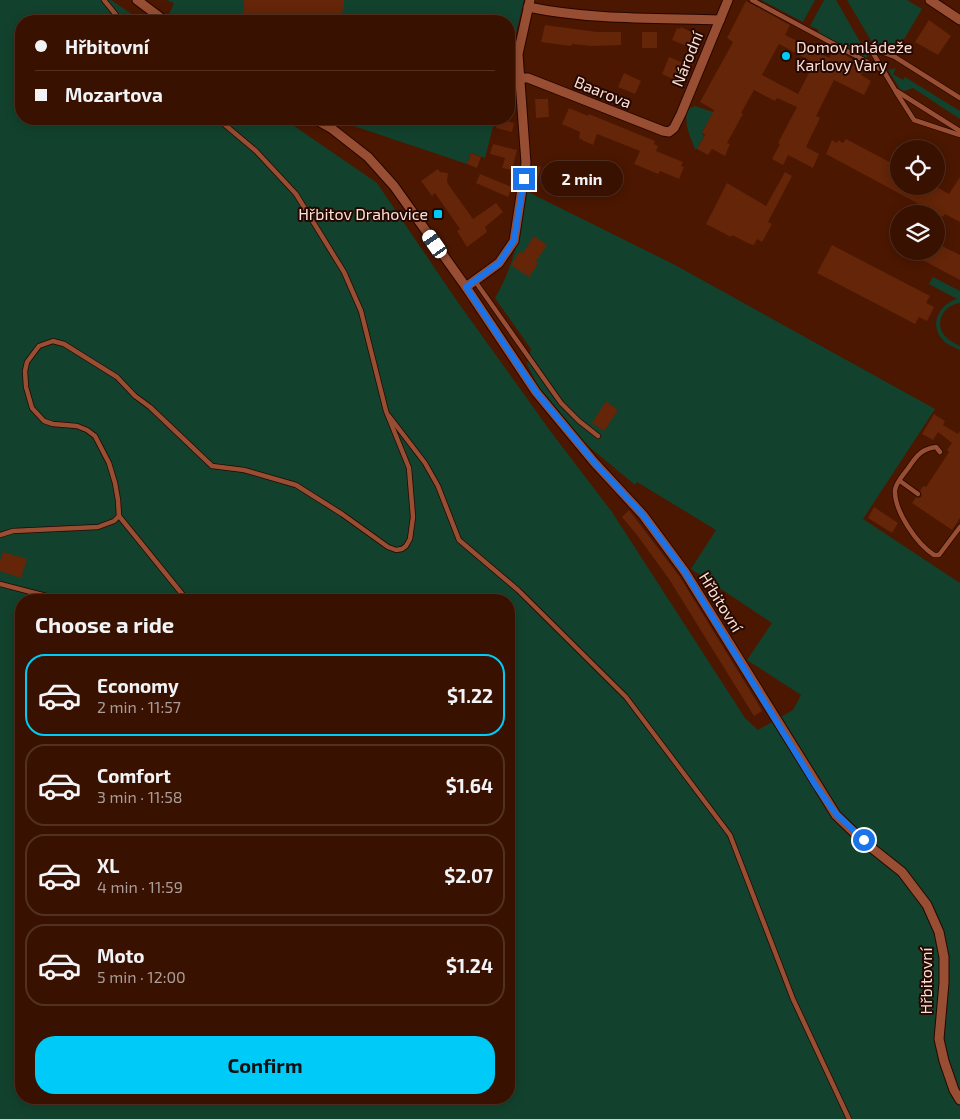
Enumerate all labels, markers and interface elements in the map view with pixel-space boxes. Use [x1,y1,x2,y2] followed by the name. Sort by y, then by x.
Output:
[667,28,707,89] street label: Národní
[65,35,149,58] text: Hřbitovní
[796,37,912,74] place label: Domov mládeže Karlovy Vary
[780,50,792,62] marker: Domov mládeže Karlovy Vary
[572,72,635,112] street label: Baarova
[65,83,163,106] text: Mozartova
[890,140,945,260] map controls
[890,140,945,195] button: locate
[542,162,624,196] callout: 2 min
[513,168,535,190] route end
[562,169,602,188] text: 2 min
[298,204,428,223] place label: Hřbitov Drahovice
[890,205,945,260] button: layers
[432,208,444,220] marker: Hřbitov Drahovice
[420,227,449,261] car
[696,568,748,636] street label: Hřbitovní
[35,611,174,637] text: Choose a ride
[37,673,82,718] icon: car
[97,674,179,697] text: Economy
[447,684,493,707] text: $1.22
[97,697,181,716] text: 2 min · 11:57
[37,763,82,808] icon: car
[97,764,171,787] text: Comfort
[446,774,493,797] text: $1.64
[97,787,182,806] text: 3 min · 11:58
[853,829,875,851] route start
[37,853,82,898] icon: car
[97,854,119,877] text: XL
[444,864,493,887] text: $2.07
[97,877,183,896] text: 4 min · 11:59
[37,943,82,988] icon: car
[97,944,145,967] text: Moto
[916,946,935,1015] street label: Hřbitovní
[446,954,493,977] text: $1.24
[97,967,186,986] text: 5 min · 12:00
[35,1036,495,1094] button: Confirm

